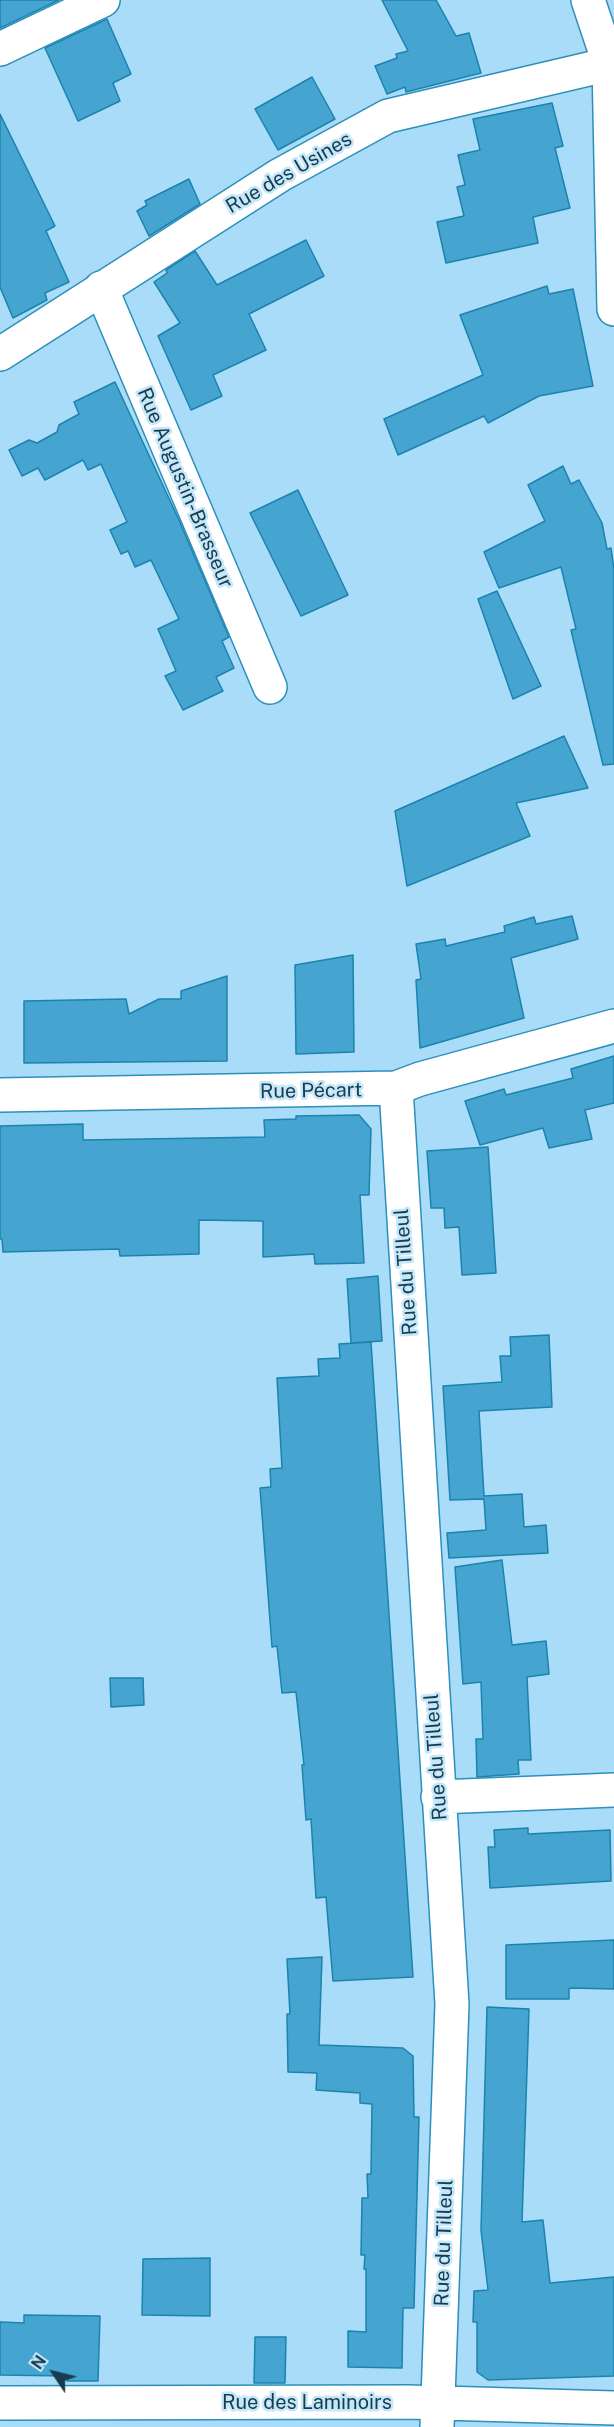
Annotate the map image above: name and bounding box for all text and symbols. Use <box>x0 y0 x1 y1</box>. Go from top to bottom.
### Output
street label: Rue des Usines <box>222 127 356 219</box>
street label: Rue Augustin-Brasseur <box>132 384 238 592</box>
street label: Rue Pécart <box>260 1078 362 1104</box>
street label: Rue du Tilleul <box>390 1208 422 1336</box>
street label: Rue du Tilleul <box>420 1693 452 1821</box>
street label: Rue du Tilleul <box>430 2179 458 2307</box>
north arrow <box>24 2343 84 2403</box>
text: N <box>27 2352 50 2373</box>
street label: Rue des Laminoirs <box>222 2391 392 2415</box>

